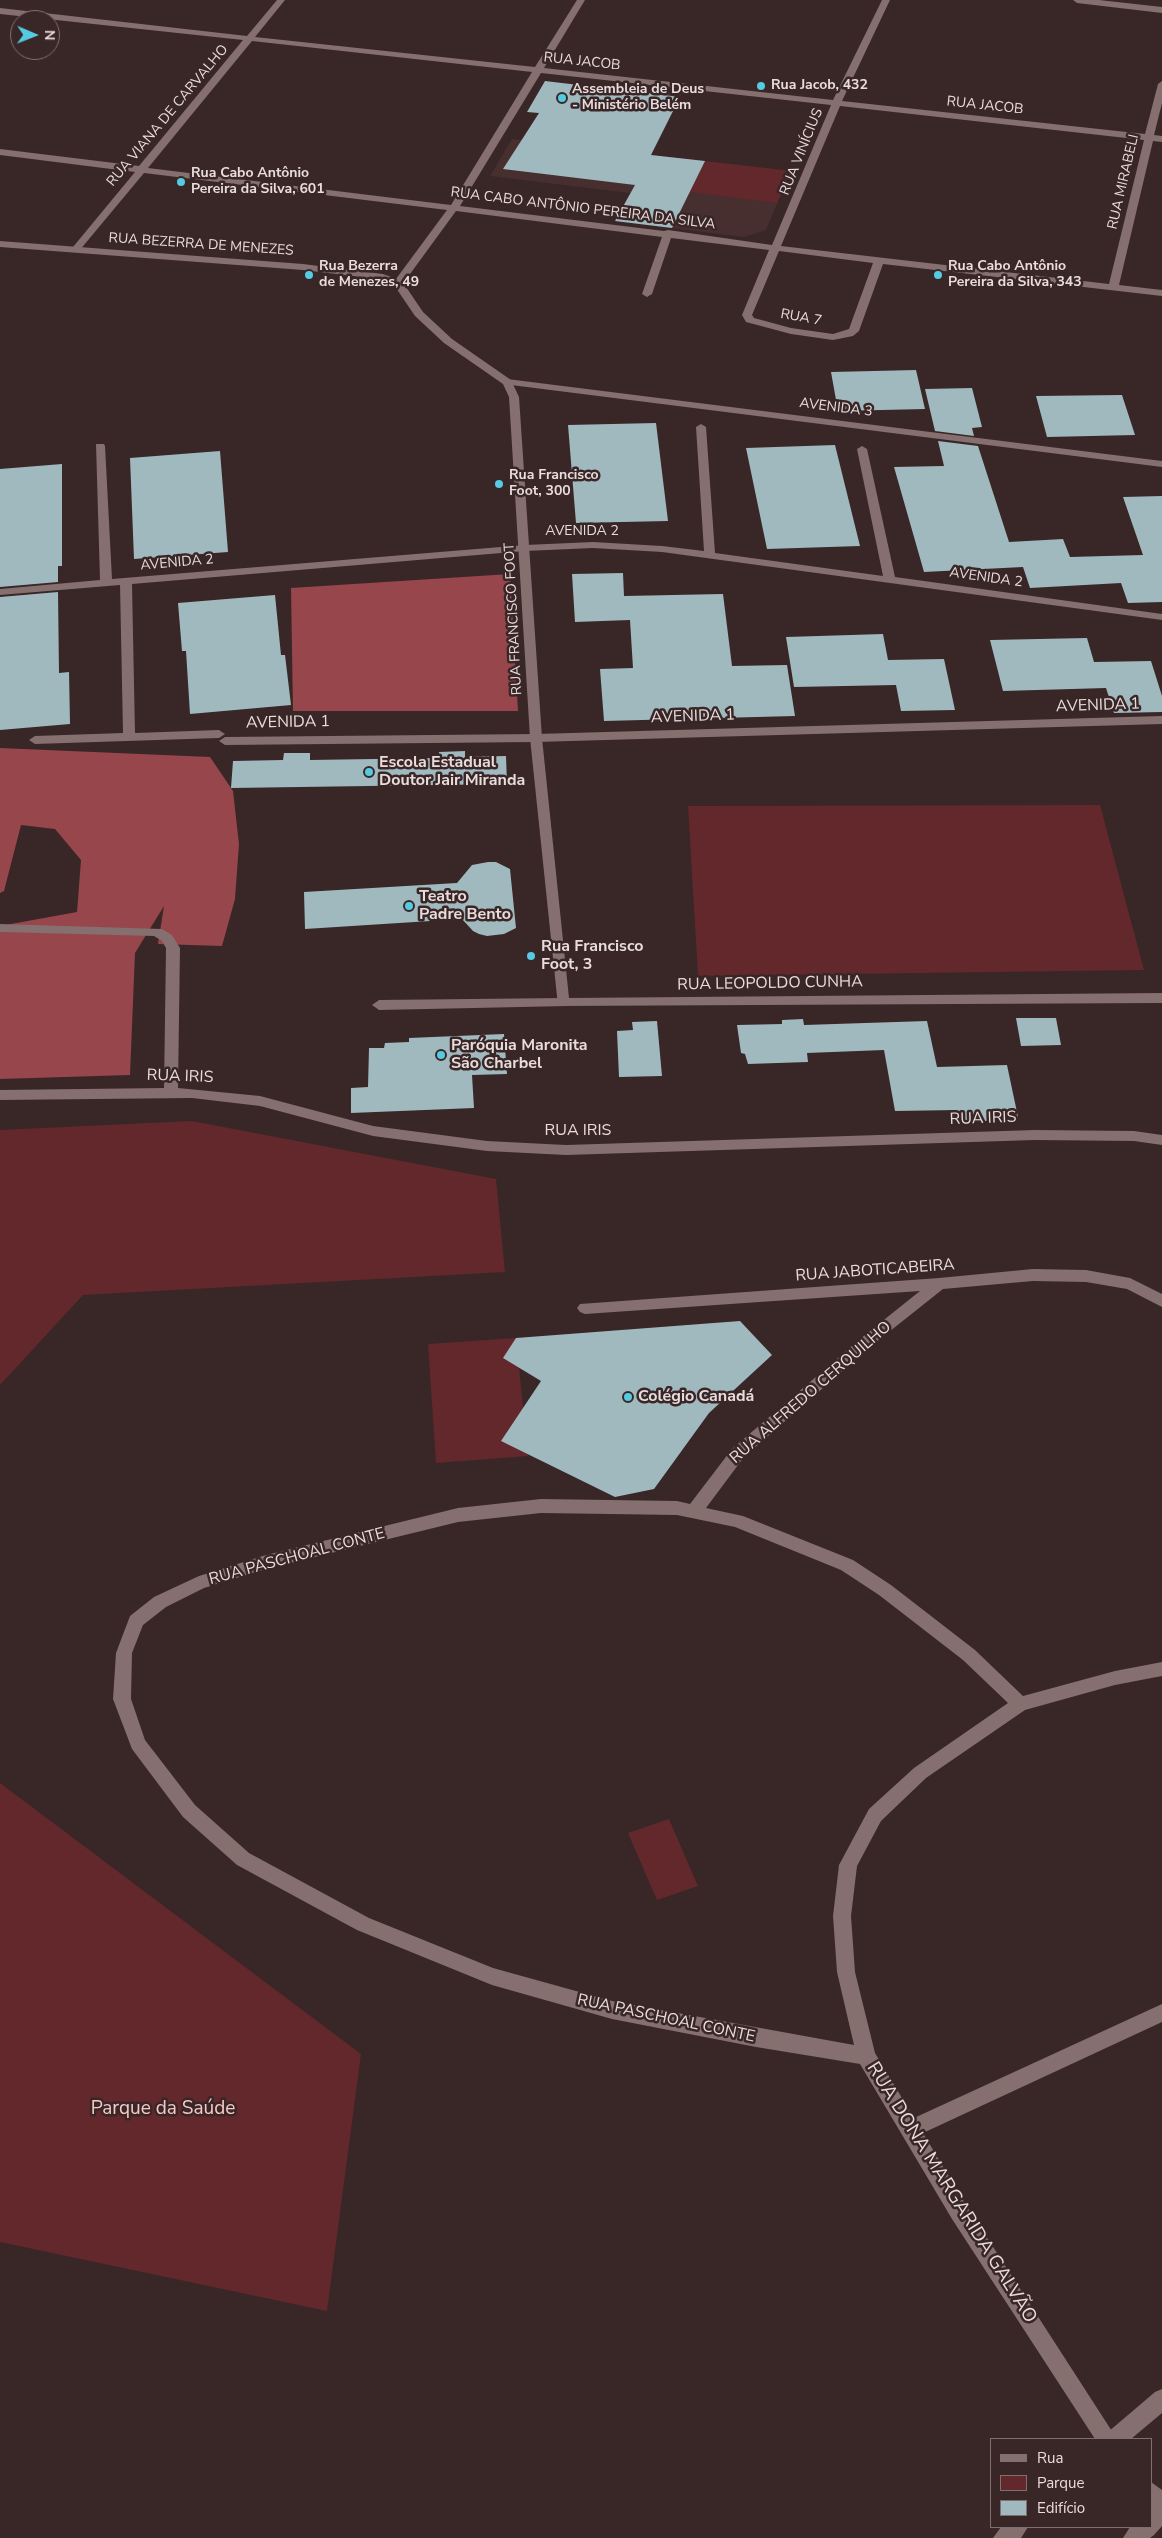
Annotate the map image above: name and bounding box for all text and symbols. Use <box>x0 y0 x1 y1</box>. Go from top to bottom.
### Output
north arrow <box>10 10 60 60</box>
text: N <box>40 30 59 41</box>
street label: RUA VIANA DE CARVALHO <box>104 42 232 190</box>
street label: RUA JACOB <box>543 50 621 74</box>
place label: Rua Jacob, 432 <box>771 78 868 94</box>
marker: Rua Jacob, 432 <box>755 80 767 92</box>
place label: Assembleia de Deus - Ministério Belém <box>572 82 704 114</box>
marker: Assembleia de Deus - Ministério Belém <box>556 92 568 104</box>
street label: RUA JACOB <box>946 94 1024 118</box>
street label: RUA VINÍCIUS <box>777 106 827 198</box>
street label: RUA MIRABELI <box>1105 133 1143 231</box>
place label: Rua Cabo Antônio Pereira da Silva, 601 <box>191 166 325 198</box>
marker: Rua Cabo Antônio Pereira da Silva, 601 <box>175 176 187 188</box>
street label: RUA CABO ANTÔNIO PEREIRA DA SILVA <box>450 184 716 234</box>
street label: RUA BEZERRA DE MENEZES <box>108 230 294 260</box>
place label: Rua Bezerra de Menezes, 49 <box>319 259 419 292</box>
place label: Rua Cabo Antônio Pereira da Silva, 343 <box>948 259 1082 292</box>
marker: Rua Bezerra de Menezes, 49 <box>303 269 315 281</box>
marker: Rua Cabo Antônio Pereira da Silva, 343 <box>932 269 944 281</box>
street label: RUA 7 <box>779 306 823 330</box>
street label: AVENIDA 3 <box>798 395 874 421</box>
place label: Rua Francisco Foot, 300 <box>509 468 599 501</box>
marker: Rua Francisco Foot, 300 <box>493 478 505 490</box>
street label: AVENIDA 2 <box>545 524 619 540</box>
street label: RUA FRANCISCO FOOT <box>502 542 526 696</box>
street label: AVENIDA 2 <box>140 551 214 575</box>
street label: AVENIDA 2 <box>948 565 1024 591</box>
street label: AVENIDA 1 <box>1056 695 1140 717</box>
street label: AVENIDA 1 <box>651 706 735 728</box>
street label: AVENIDA 1 <box>246 713 330 733</box>
place label: Escola Estadual Doutor Jair Miranda <box>379 753 525 791</box>
marker: Escola Estadual Doutor Jair Miranda <box>363 766 375 778</box>
place label: Teatro Padre Bento <box>419 887 511 925</box>
marker: Teatro Padre Bento <box>403 900 415 912</box>
place label: Rua Francisco Foot, 3 <box>541 937 643 975</box>
marker: Rua Francisco Foot, 3 <box>525 950 537 962</box>
street label: RUA LEOPOLDO CUNHA <box>677 973 863 995</box>
place label: Paróquia Maronita São Charbel <box>451 1036 588 1074</box>
marker: Paróquia Maronita São Charbel <box>435 1049 447 1061</box>
street label: RUA IRIS <box>146 1066 214 1088</box>
street label: RUA IRIS <box>949 1108 1017 1130</box>
street label: RUA IRIS <box>545 1121 611 1141</box>
street label: RUA JABOTICABEIRA <box>795 1256 955 1286</box>
street label: RUA ALFREDO CERQUILHO <box>726 1318 896 1468</box>
place label: Colégio Canadá <box>638 1387 754 1407</box>
marker: Colégio Canadá <box>622 1391 634 1403</box>
street label: RUA PASCHOAL CONTE <box>207 1524 387 1590</box>
street label: RUA PASCHOAL CONTE <box>575 1991 757 2047</box>
street label: RUA DONA MARGARIDA GALVÃO <box>861 2058 1041 2328</box>
park label: Parque da Saúde <box>91 2098 235 2120</box>
legend <box>990 2438 1152 2528</box>
text: Rua <box>1037 2448 1063 2468</box>
text: Parque <box>1037 2473 1085 2493</box>
text: Edifício <box>1037 2498 1085 2518</box>

